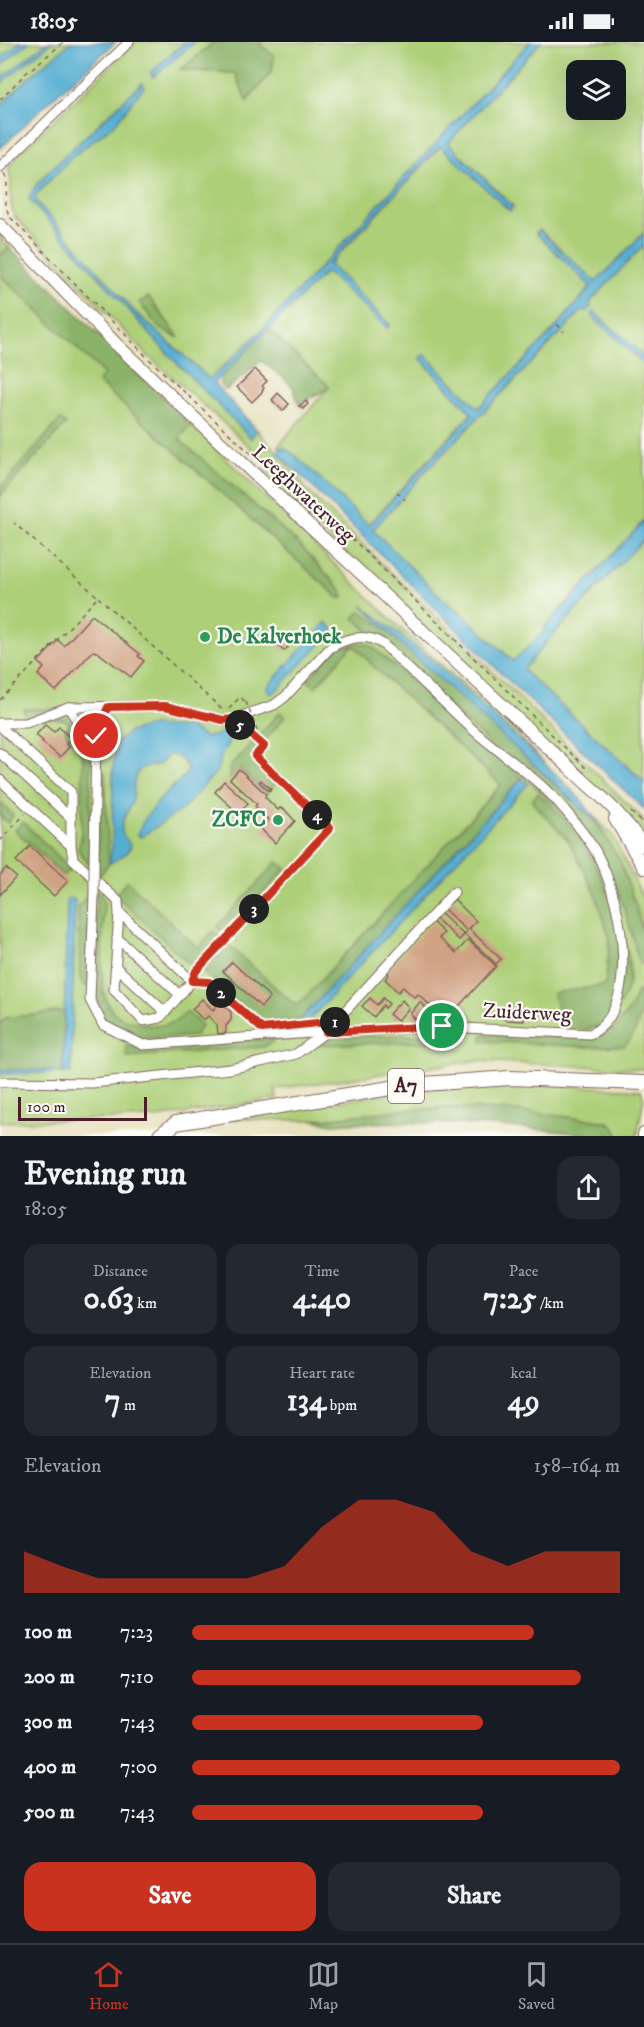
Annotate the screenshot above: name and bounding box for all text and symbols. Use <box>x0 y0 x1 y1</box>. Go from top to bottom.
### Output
text: 18:05 <box>30 8 78 35</box>
map controls <box>566 60 626 120</box>
button: layers <box>566 60 626 120</box>
street label: Leeghwaterweg <box>246 440 361 549</box>
place label: De Kalverhoek <box>217 624 342 650</box>
marker: De Kalverhoek <box>198 630 212 644</box>
pin <box>70 710 121 761</box>
pin: 5 <box>225 710 255 740</box>
text: 5 <box>236 715 244 735</box>
icon: check <box>79 719 112 752</box>
pin: 4 <box>302 800 332 830</box>
text: 4 <box>312 805 322 825</box>
place label: ZCFC <box>212 807 266 833</box>
marker: ZCFC <box>271 813 285 827</box>
pin: 3 <box>239 894 269 924</box>
text: 3 <box>251 899 257 919</box>
pin: 2 <box>206 978 236 1008</box>
text: 2 <box>217 983 225 1003</box>
street label: Zuiderweg <box>482 998 573 1028</box>
pin <box>416 1000 467 1051</box>
pin: 1 <box>320 1007 350 1037</box>
icon: arrive <box>425 1009 458 1042</box>
text: 1 <box>332 1012 338 1032</box>
road number: A7 <box>388 1069 424 1103</box>
scale bar <box>18 1094 147 1122</box>
text: 100 m <box>27 1097 66 1117</box>
text: Evening run <box>24 1154 186 1195</box>
button: share <box>557 1156 620 1219</box>
text: 18:05 <box>24 1197 67 1222</box>
text: Distance <box>93 1261 148 1281</box>
text: Time <box>305 1261 339 1281</box>
text: Pace <box>509 1261 538 1281</box>
text: 0.63 <box>84 1281 134 1318</box>
text: 4:40 <box>293 1281 351 1318</box>
text: 7:25 <box>483 1281 536 1318</box>
text: km <box>134 1293 157 1313</box>
text: /km <box>536 1293 564 1313</box>
text: Elevation <box>89 1363 151 1383</box>
text: Heart rate <box>289 1363 355 1383</box>
text: kcal <box>511 1363 537 1383</box>
text: 7 <box>105 1383 121 1420</box>
text: 134 <box>287 1383 326 1420</box>
text: 49 <box>508 1383 540 1420</box>
text: m <box>121 1395 136 1415</box>
text: bpm <box>326 1395 357 1415</box>
text: Elevation <box>24 1454 101 1479</box>
text: 158–164 m <box>534 1454 620 1479</box>
text: 100 m <box>24 1620 72 1645</box>
text: 7:23 <box>120 1620 153 1645</box>
text: 200 m <box>24 1665 75 1690</box>
text: 7:10 <box>120 1665 154 1690</box>
text: 300 m <box>24 1710 72 1735</box>
text: 7:43 <box>120 1710 155 1735</box>
text: 400 m <box>24 1755 76 1780</box>
text: 7:00 <box>120 1755 157 1780</box>
text: 500 m <box>24 1800 75 1825</box>
text: 7:43 <box>120 1800 155 1825</box>
button: Save <box>24 1862 316 1931</box>
button: Share <box>328 1862 620 1931</box>
tab: Home <box>89 1958 129 2014</box>
tab: Map <box>307 1958 340 2014</box>
tab: Saved <box>518 1958 555 2014</box>

